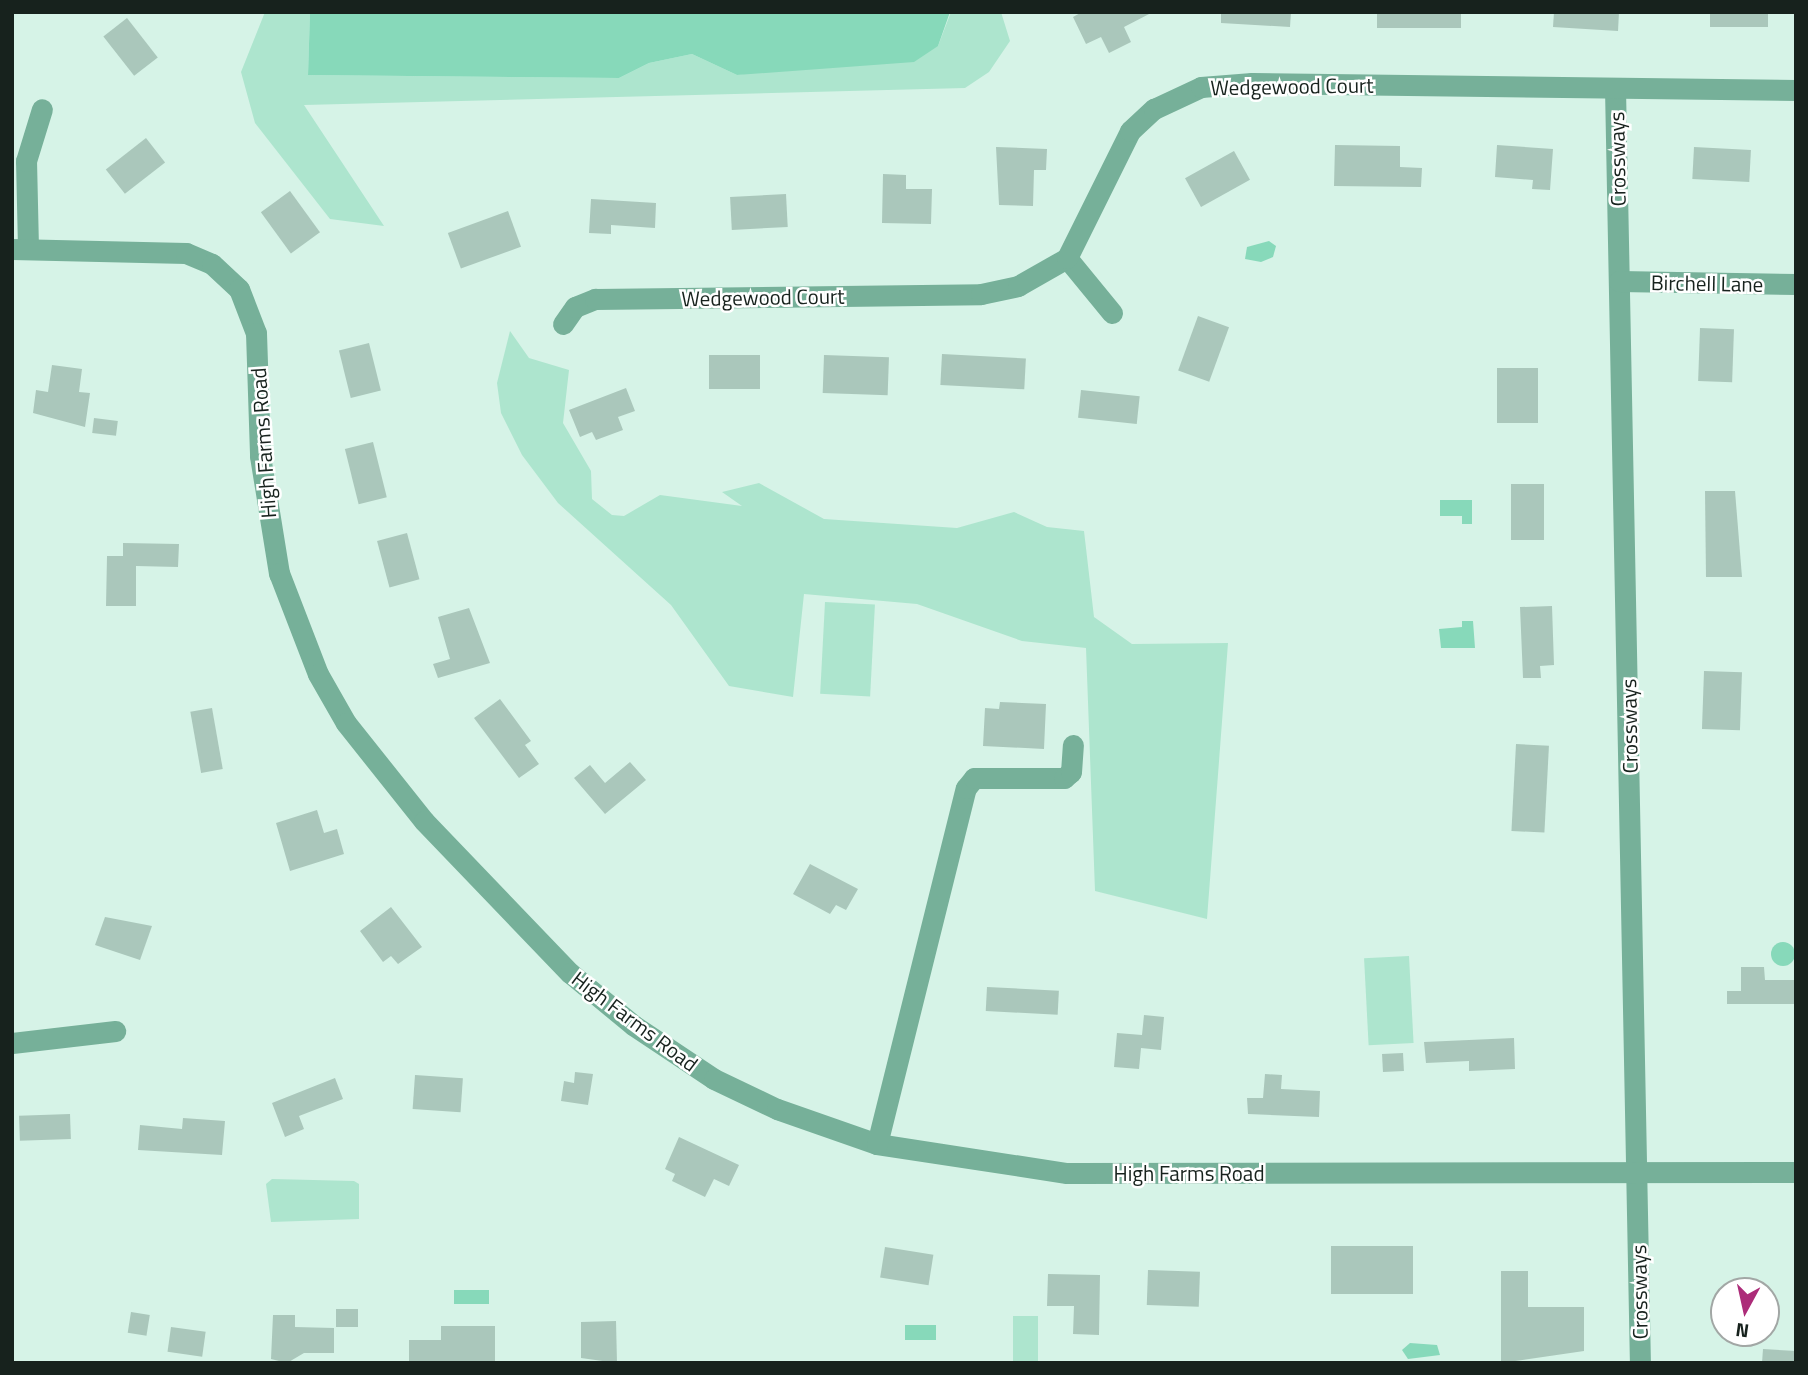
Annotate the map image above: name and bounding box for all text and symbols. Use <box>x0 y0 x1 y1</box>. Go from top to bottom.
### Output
street label: Wedgewood Court <box>1210 72 1374 100</box>
street label: Crossways <box>1604 111 1630 207</box>
street label: Birchell Lane <box>1651 269 1763 297</box>
street label: Wedgewood Court <box>681 283 845 311</box>
street label: High Farms Road <box>245 367 281 519</box>
street label: Crossways <box>1616 678 1642 774</box>
street label: High Farms Road <box>567 965 703 1077</box>
street label: High Farms Road <box>1113 1160 1265 1186</box>
street label: Crossways <box>1626 1244 1652 1340</box>
north arrow <box>1710 1277 1780 1347</box>
text: N <box>1734 1316 1751 1347</box>

